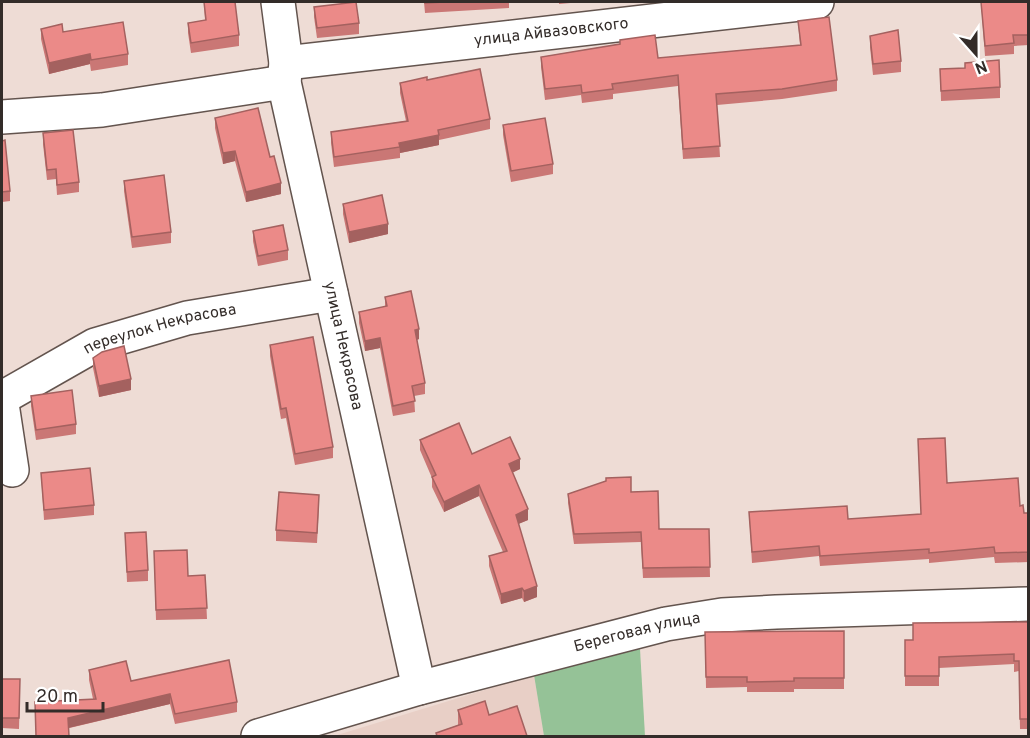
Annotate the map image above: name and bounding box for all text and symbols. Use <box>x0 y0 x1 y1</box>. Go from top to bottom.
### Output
street label: улица Айвазовского <box>473 14 630 51</box>
north arrow <box>946 24 1006 84</box>
text: N <box>972 55 990 78</box>
street label: улица Некрасова <box>319 280 367 412</box>
street label: переулок Некрасова <box>80 300 238 359</box>
street label: Береговая улица <box>572 609 702 657</box>
scale bar <box>27 675 104 713</box>
text: 20 m <box>36 686 78 709</box>

